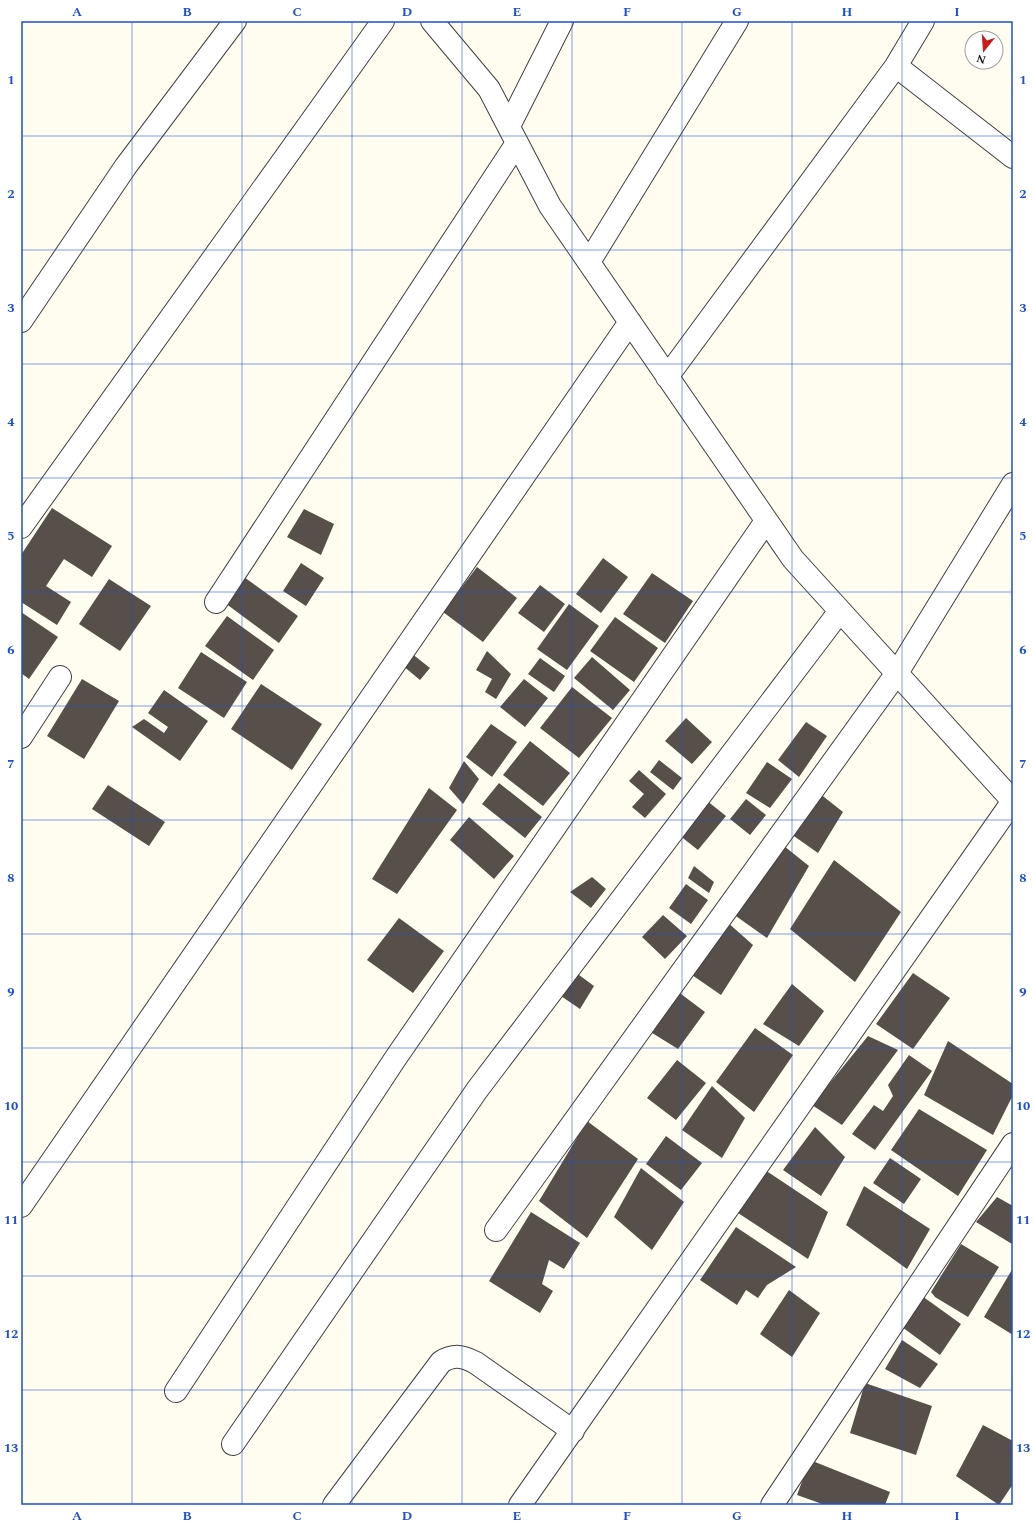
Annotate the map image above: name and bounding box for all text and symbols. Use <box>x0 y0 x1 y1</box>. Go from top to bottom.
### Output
text: A <box>72 2 82 22</box>
text: B <box>182 2 192 22</box>
text: C <box>292 2 302 22</box>
text: D <box>402 2 412 22</box>
text: E <box>513 2 522 22</box>
text: F <box>623 2 631 22</box>
text: G <box>732 2 742 22</box>
text: H <box>842 2 853 22</box>
text: I <box>954 2 960 22</box>
north arrow <box>964 30 1004 70</box>
text: N <box>974 50 988 69</box>
text: 1 <box>7 70 15 90</box>
text: 1 <box>1019 70 1027 90</box>
text: 2 <box>7 184 15 204</box>
text: 2 <box>1019 184 1027 204</box>
text: 3 <box>7 298 15 318</box>
text: 3 <box>1019 298 1027 318</box>
text: 4 <box>7 412 15 432</box>
text: 4 <box>1019 412 1027 432</box>
text: 5 <box>7 526 15 546</box>
text: 5 <box>1019 526 1027 546</box>
text: 6 <box>7 640 15 660</box>
text: 6 <box>1019 640 1027 660</box>
text: 7 <box>7 754 15 774</box>
text: 7 <box>1019 754 1027 774</box>
text: 8 <box>7 868 15 888</box>
text: 8 <box>1019 868 1027 888</box>
text: 9 <box>7 982 15 1002</box>
text: 9 <box>1019 982 1027 1002</box>
text: 10 <box>4 1096 18 1116</box>
text: 10 <box>1016 1096 1030 1116</box>
text: 11 <box>4 1210 18 1230</box>
text: 11 <box>1016 1210 1030 1230</box>
text: 12 <box>4 1324 18 1344</box>
text: 12 <box>1016 1324 1030 1344</box>
text: 13 <box>4 1438 18 1458</box>
text: 13 <box>1016 1438 1030 1458</box>
text: A <box>72 1506 82 1526</box>
text: B <box>182 1506 192 1526</box>
text: C <box>292 1506 302 1526</box>
text: D <box>402 1506 412 1526</box>
text: E <box>513 1506 522 1526</box>
text: F <box>623 1506 631 1526</box>
text: G <box>732 1506 742 1526</box>
text: H <box>842 1506 853 1526</box>
text: I <box>954 1506 960 1526</box>

